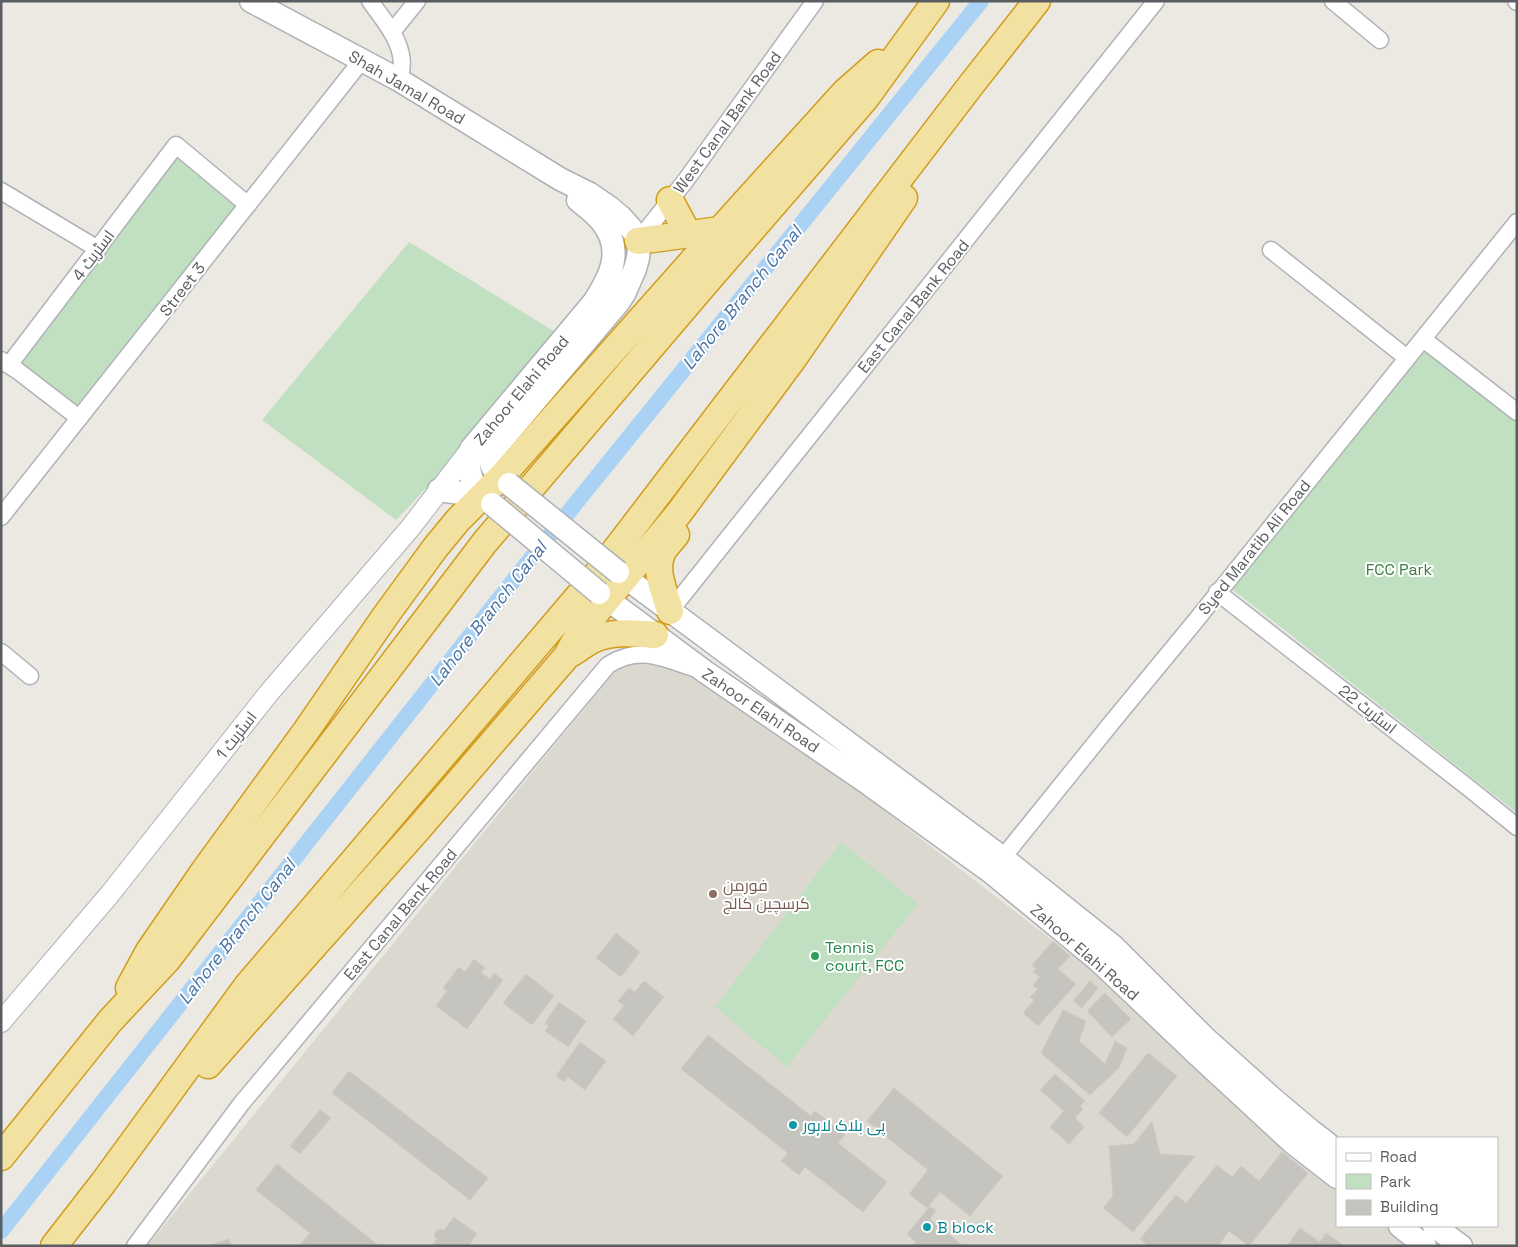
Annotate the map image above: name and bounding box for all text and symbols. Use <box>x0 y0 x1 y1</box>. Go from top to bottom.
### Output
street label: Shah Jamal Road <box>345 46 469 129</box>
street label: West Canal Bank Road <box>669 47 786 198</box>
water label: Lahore Branch Canal <box>677 219 808 374</box>
street label: اسٹریٹ 4 <box>67 226 119 285</box>
street label: East Canal Bank Road <box>853 235 974 377</box>
street label: Street 3 <box>155 258 210 320</box>
street label: Zahoor Elahi Road <box>469 331 574 450</box>
street label: Syed Maratib Ali Road <box>1193 476 1315 619</box>
water label: Lahore Branch Canal <box>424 534 553 691</box>
park label: FCC Park <box>1366 559 1433 580</box>
street label: Zahoor Elahi Road <box>698 663 824 758</box>
street label: اسٹریٹ 22 <box>1335 680 1401 739</box>
street label: اسٹریٹ 1 <box>211 707 262 764</box>
street label: East Canal Bank Road <box>339 844 462 985</box>
water label: Lahore Branch Canal <box>173 852 302 1009</box>
place label: فورمن کرسچین کالج <box>723 875 810 915</box>
marker: فورمن کرسچین کالج <box>707 888 719 900</box>
street label: Zahoor Elahi Road <box>1026 899 1143 1005</box>
place label: Tennis court, FCC <box>825 937 904 976</box>
marker: Tennis court, FCC <box>809 950 821 962</box>
place label: پی بلاک لاہور <box>802 1115 886 1137</box>
marker: پی بلاک لاہور <box>787 1119 799 1131</box>
legend <box>1336 1137 1498 1227</box>
text: Road <box>1380 1147 1417 1166</box>
text: Park <box>1380 1172 1411 1191</box>
text: Building <box>1380 1197 1439 1216</box>
place label: B block <box>937 1217 994 1238</box>
marker: B block <box>921 1221 933 1233</box>

